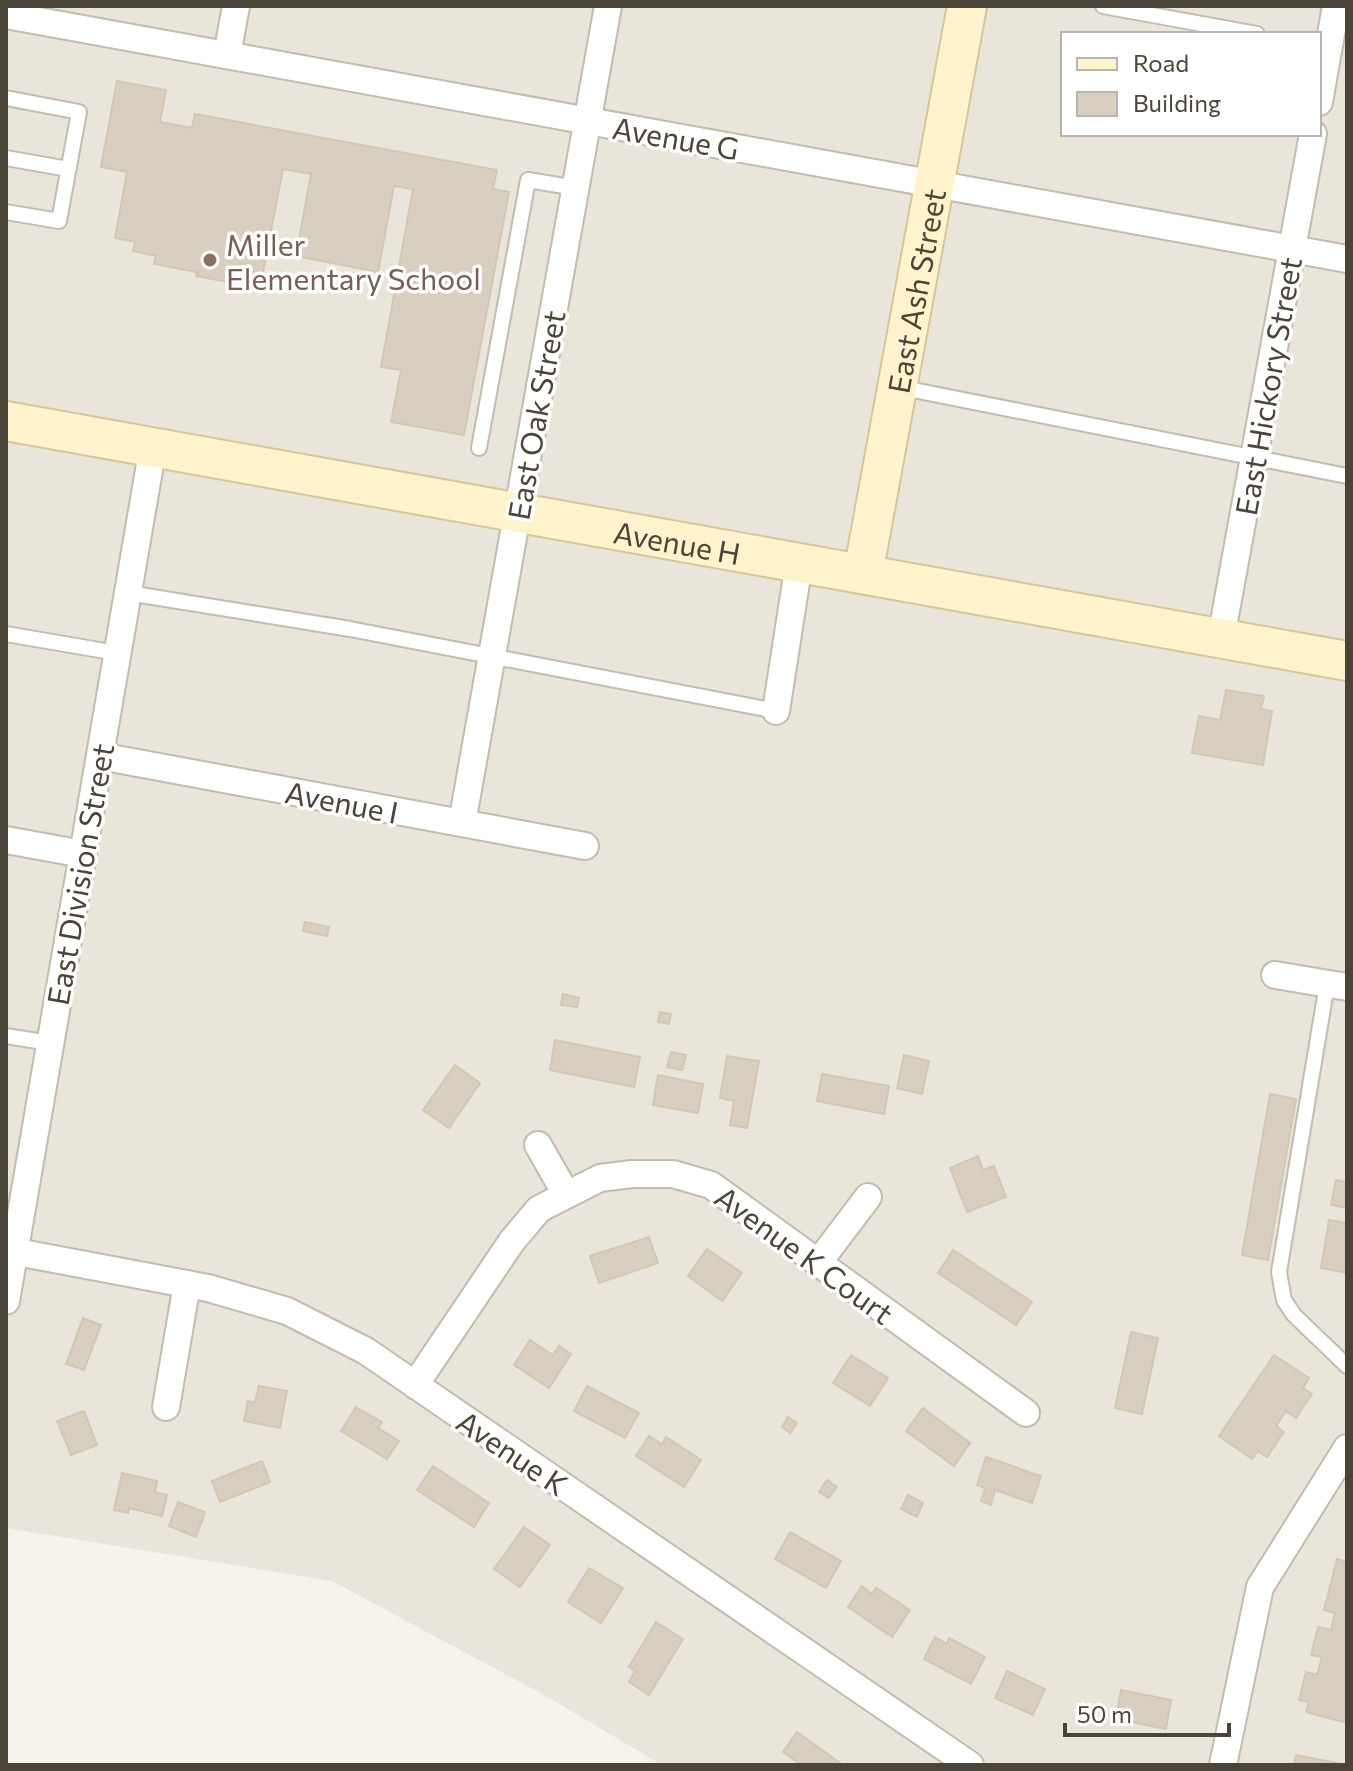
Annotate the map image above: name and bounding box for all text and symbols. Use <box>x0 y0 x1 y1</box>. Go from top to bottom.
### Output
legend <box>1061 32 1321 136</box>
text: Road <box>1133 48 1189 77</box>
text: Building <box>1133 88 1221 117</box>
street label: Avenue G <box>610 108 742 166</box>
street label: East Ash Street <box>878 185 952 396</box>
place label: Miller Elementary School <box>226 225 481 296</box>
marker: Miller Elementary School <box>201 251 219 269</box>
street label: East Hickory Street <box>1226 254 1308 518</box>
street label: East Oak Street <box>498 307 572 523</box>
street label: Avenue H <box>611 512 744 571</box>
street label: East Division Street <box>38 740 120 1008</box>
street label: Avenue I <box>282 772 402 830</box>
street label: Avenue K Court <box>709 1177 901 1331</box>
street label: Avenue K <box>450 1401 576 1503</box>
scale bar <box>1065 1687 1229 1737</box>
text: 50 m <box>1077 1699 1132 1728</box>

